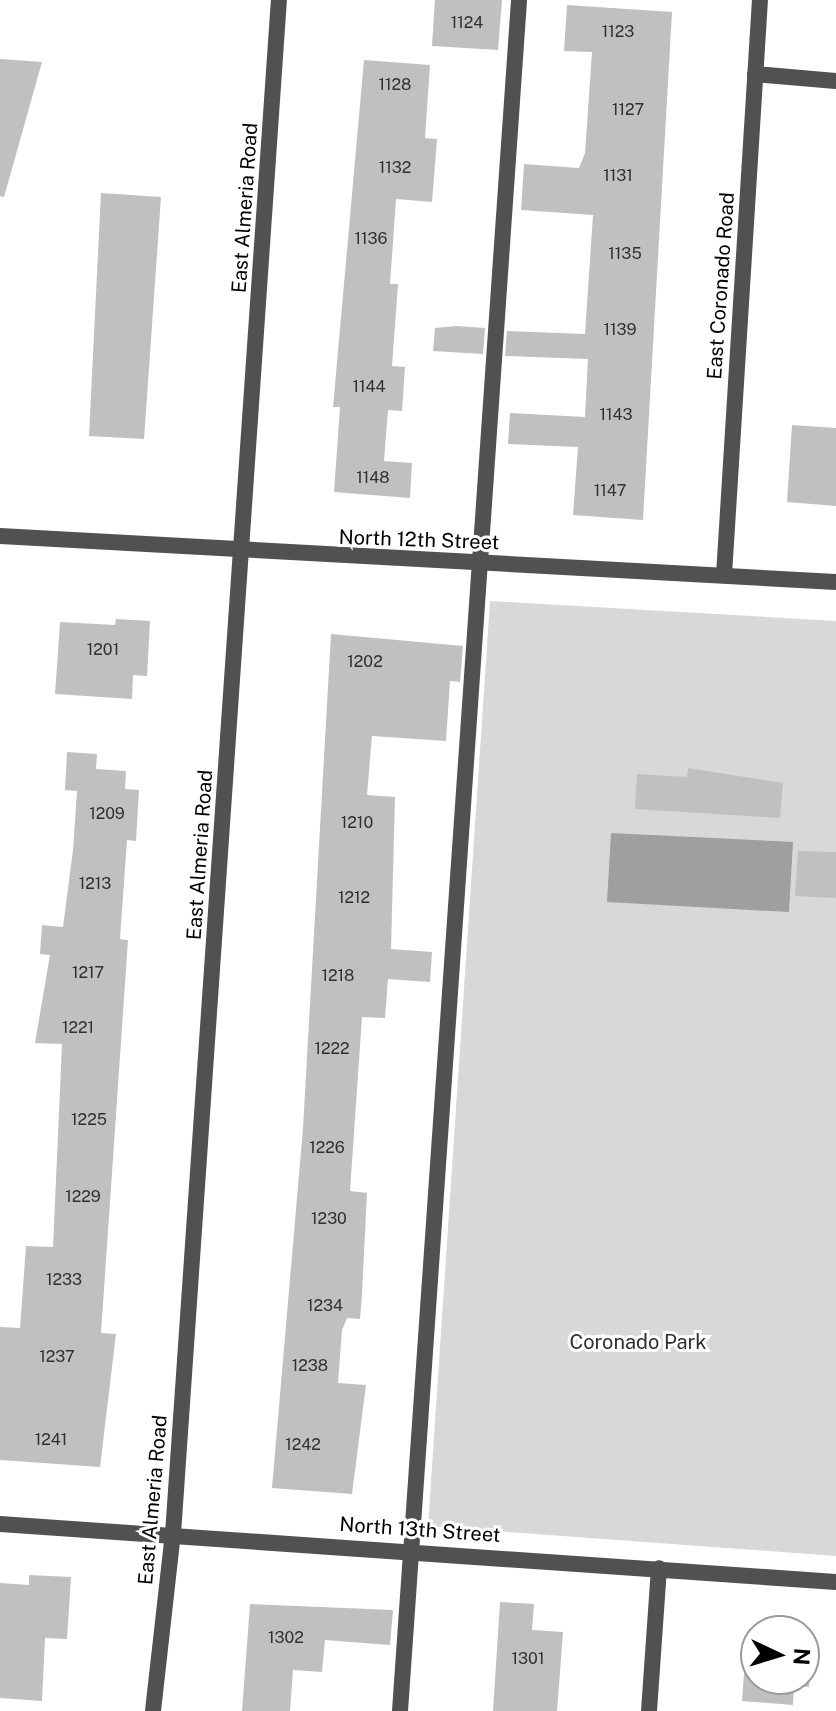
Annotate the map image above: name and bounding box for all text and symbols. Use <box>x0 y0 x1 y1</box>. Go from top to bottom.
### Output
house number: 1124 <box>451 13 483 33</box>
house number: 1123 <box>602 22 634 42</box>
house number: 1128 <box>379 75 411 95</box>
house number: 1127 <box>612 100 644 120</box>
street label: East Almeria Road <box>227 122 263 294</box>
house number: 1132 <box>379 158 411 178</box>
house number: 1131 <box>603 166 633 186</box>
street label: East Coronado Road <box>702 191 740 381</box>
house number: 1136 <box>355 229 387 249</box>
house number: 1135 <box>608 244 642 264</box>
house number: 1139 <box>604 320 636 340</box>
house number: 1144 <box>352 377 386 397</box>
house number: 1143 <box>599 405 633 425</box>
house number: 1148 <box>356 468 390 488</box>
house number: 1147 <box>594 481 626 501</box>
street label: North 12th Street <box>338 525 500 555</box>
house number: 1201 <box>87 640 119 660</box>
house number: 1202 <box>347 652 383 672</box>
street label: East Almeria Road <box>182 769 218 941</box>
house number: 1209 <box>89 804 125 824</box>
house number: 1210 <box>341 813 373 833</box>
house number: 1213 <box>79 874 111 894</box>
house number: 1212 <box>338 888 370 908</box>
house number: 1217 <box>72 963 104 983</box>
house number: 1218 <box>322 966 354 986</box>
house number: 1221 <box>62 1018 94 1038</box>
house number: 1222 <box>314 1039 350 1059</box>
house number: 1225 <box>71 1110 107 1130</box>
house number: 1226 <box>309 1138 345 1158</box>
house number: 1229 <box>65 1187 101 1207</box>
house number: 1230 <box>311 1209 347 1229</box>
house number: 1233 <box>46 1270 82 1290</box>
house number: 1234 <box>307 1296 343 1316</box>
park label: Coronado Park <box>569 1330 707 1354</box>
house number: 1237 <box>39 1347 75 1367</box>
house number: 1238 <box>292 1356 328 1376</box>
street label: East Almeria Road <box>134 1414 172 1586</box>
house number: 1241 <box>35 1430 67 1450</box>
house number: 1242 <box>285 1435 321 1455</box>
street label: North 13th Street <box>339 1512 501 1548</box>
north arrow <box>740 1615 820 1695</box>
house number: 1302 <box>268 1628 304 1648</box>
text: N <box>788 1647 816 1666</box>
house number: 1301 <box>512 1649 544 1669</box>

